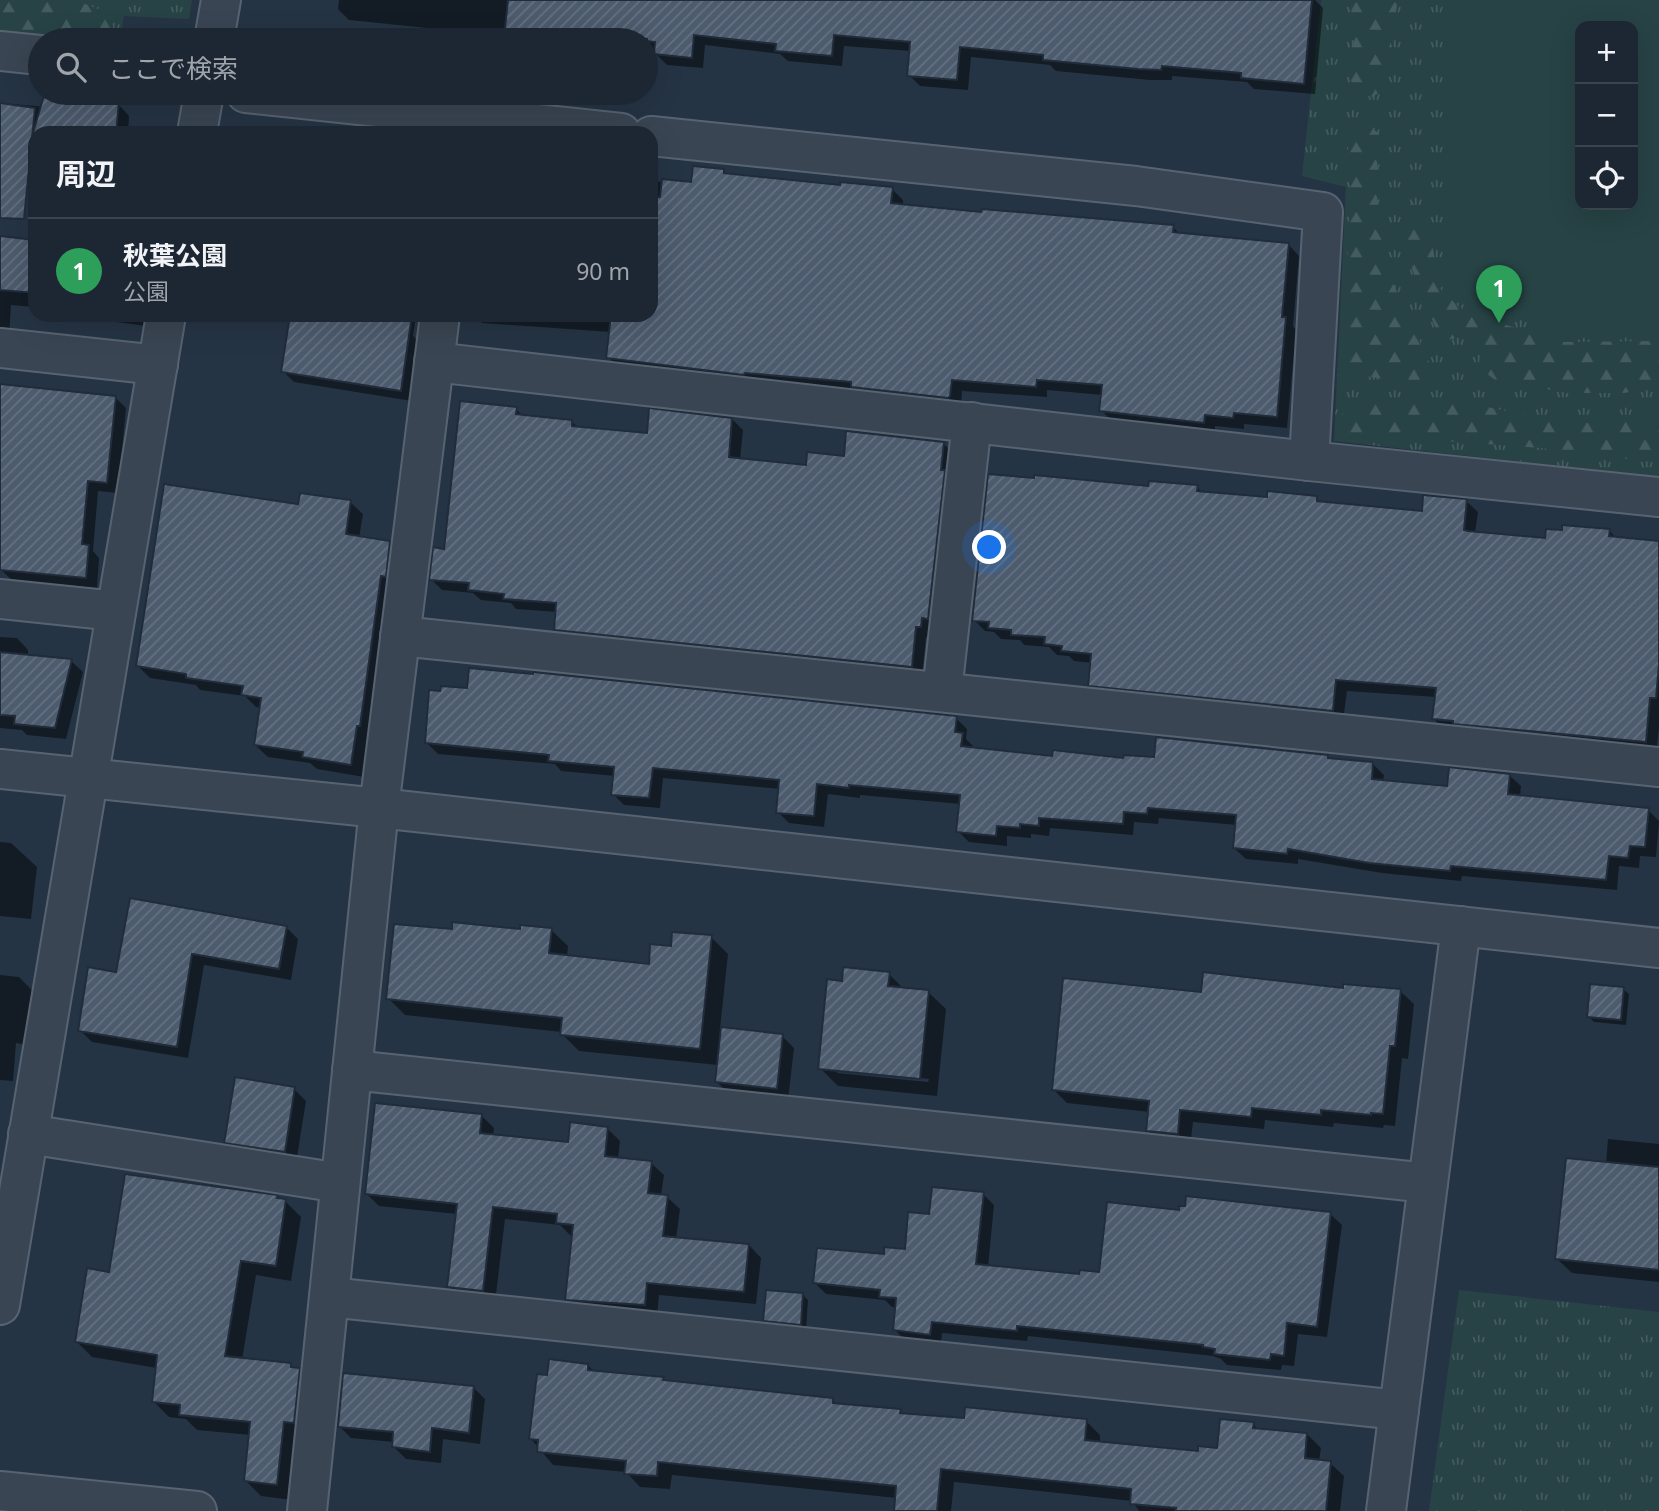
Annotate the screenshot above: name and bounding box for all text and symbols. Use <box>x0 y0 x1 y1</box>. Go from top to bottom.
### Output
map controls <box>1575 21 1638 210</box>
button: + <box>1575 21 1638 84</box>
search box <box>28 28 658 105</box>
icon: search <box>52 48 90 86</box>
text: ここで検索 <box>108 50 238 86</box>
button: − <box>1575 84 1638 147</box>
button: locate <box>1575 147 1638 210</box>
text: 周辺 <box>56 153 116 194</box>
text: 秋葉公園 <box>123 237 227 273</box>
text: 1 <box>72 255 86 287</box>
text: 90 m <box>576 255 630 287</box>
pin: 1 <box>1476 265 1522 323</box>
text: 公園 <box>123 275 169 307</box>
your location <box>972 530 1006 564</box>

